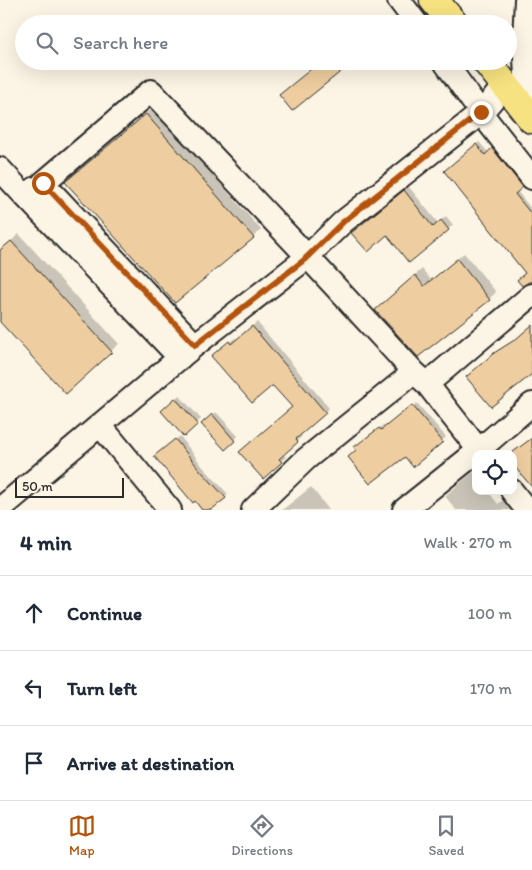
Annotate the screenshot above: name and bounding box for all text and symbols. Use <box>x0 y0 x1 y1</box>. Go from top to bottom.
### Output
search box <box>15 15 517 70</box>
icon: search <box>33 29 61 57</box>
text: Search here <box>73 31 168 54</box>
route end <box>470 101 493 124</box>
route start <box>32 172 55 195</box>
map controls <box>472 450 517 495</box>
button: locate <box>472 450 517 495</box>
scale bar <box>15 475 124 498</box>
text: 50 m <box>22 478 53 495</box>
text: 4 min <box>20 530 72 555</box>
text: Walk · 270 m <box>424 533 512 552</box>
icon: ahead <box>20 599 48 627</box>
text: Continue <box>67 602 142 625</box>
text: 100 m <box>468 604 512 623</box>
icon: left <box>20 674 48 702</box>
text: Turn left <box>67 677 137 700</box>
text: 170 m <box>470 679 512 698</box>
icon: arrive <box>20 749 48 777</box>
text: Arrive at destination <box>67 752 234 775</box>
tab: Map <box>68 812 96 859</box>
tab: Directions <box>231 812 293 859</box>
tab: Saved <box>428 812 464 859</box>

